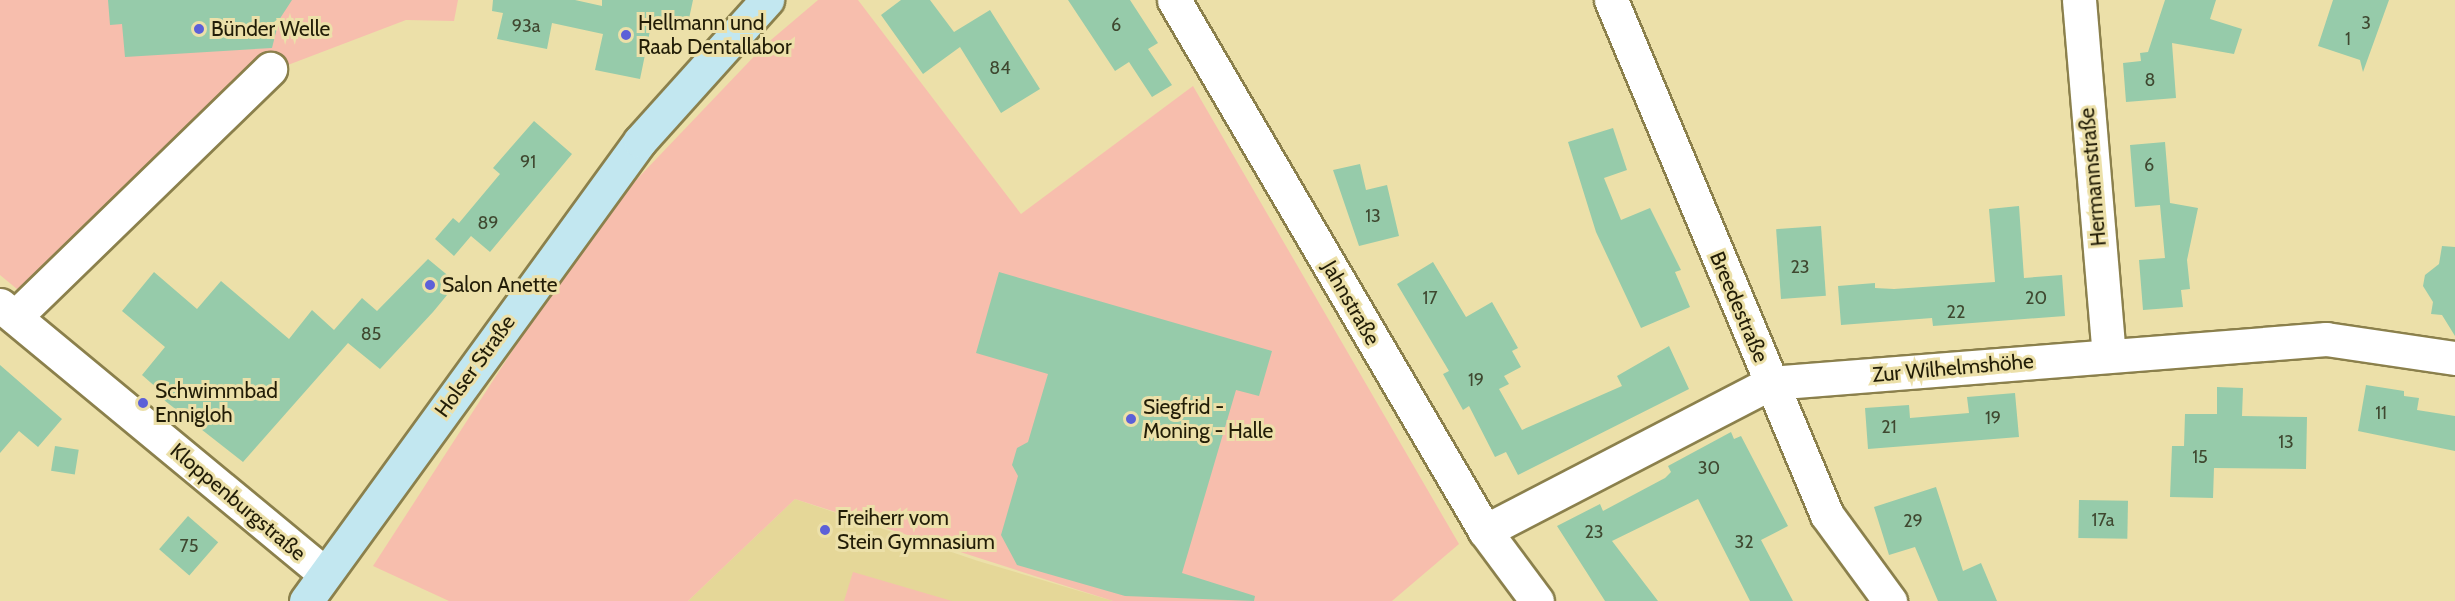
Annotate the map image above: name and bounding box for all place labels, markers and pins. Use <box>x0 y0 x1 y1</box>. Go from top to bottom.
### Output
place label: Hellmann und Raab Dentallabor <box>638 10 792 60</box>
place label: Bünder Welle <box>211 16 330 42</box>
marker: Bünder Welle <box>192 22 206 36</box>
marker: Hellmann und Raab Dentallabor <box>619 28 633 42</box>
place label: Salon Anette <box>442 272 557 298</box>
marker: Salon Anette <box>423 278 437 292</box>
place label: Schwimmbad Ennigloh <box>155 378 278 428</box>
place label: Siegfrid - Moning - Halle <box>1143 394 1273 444</box>
marker: Schwimmbad Ennigloh <box>136 396 150 410</box>
marker: Siegfrid - Moning - Halle <box>1124 412 1138 426</box>
place label: Freiherr vom Stein Gymnasium <box>837 505 995 555</box>
marker: Freiherr vom Stein Gymnasium <box>818 523 832 537</box>

